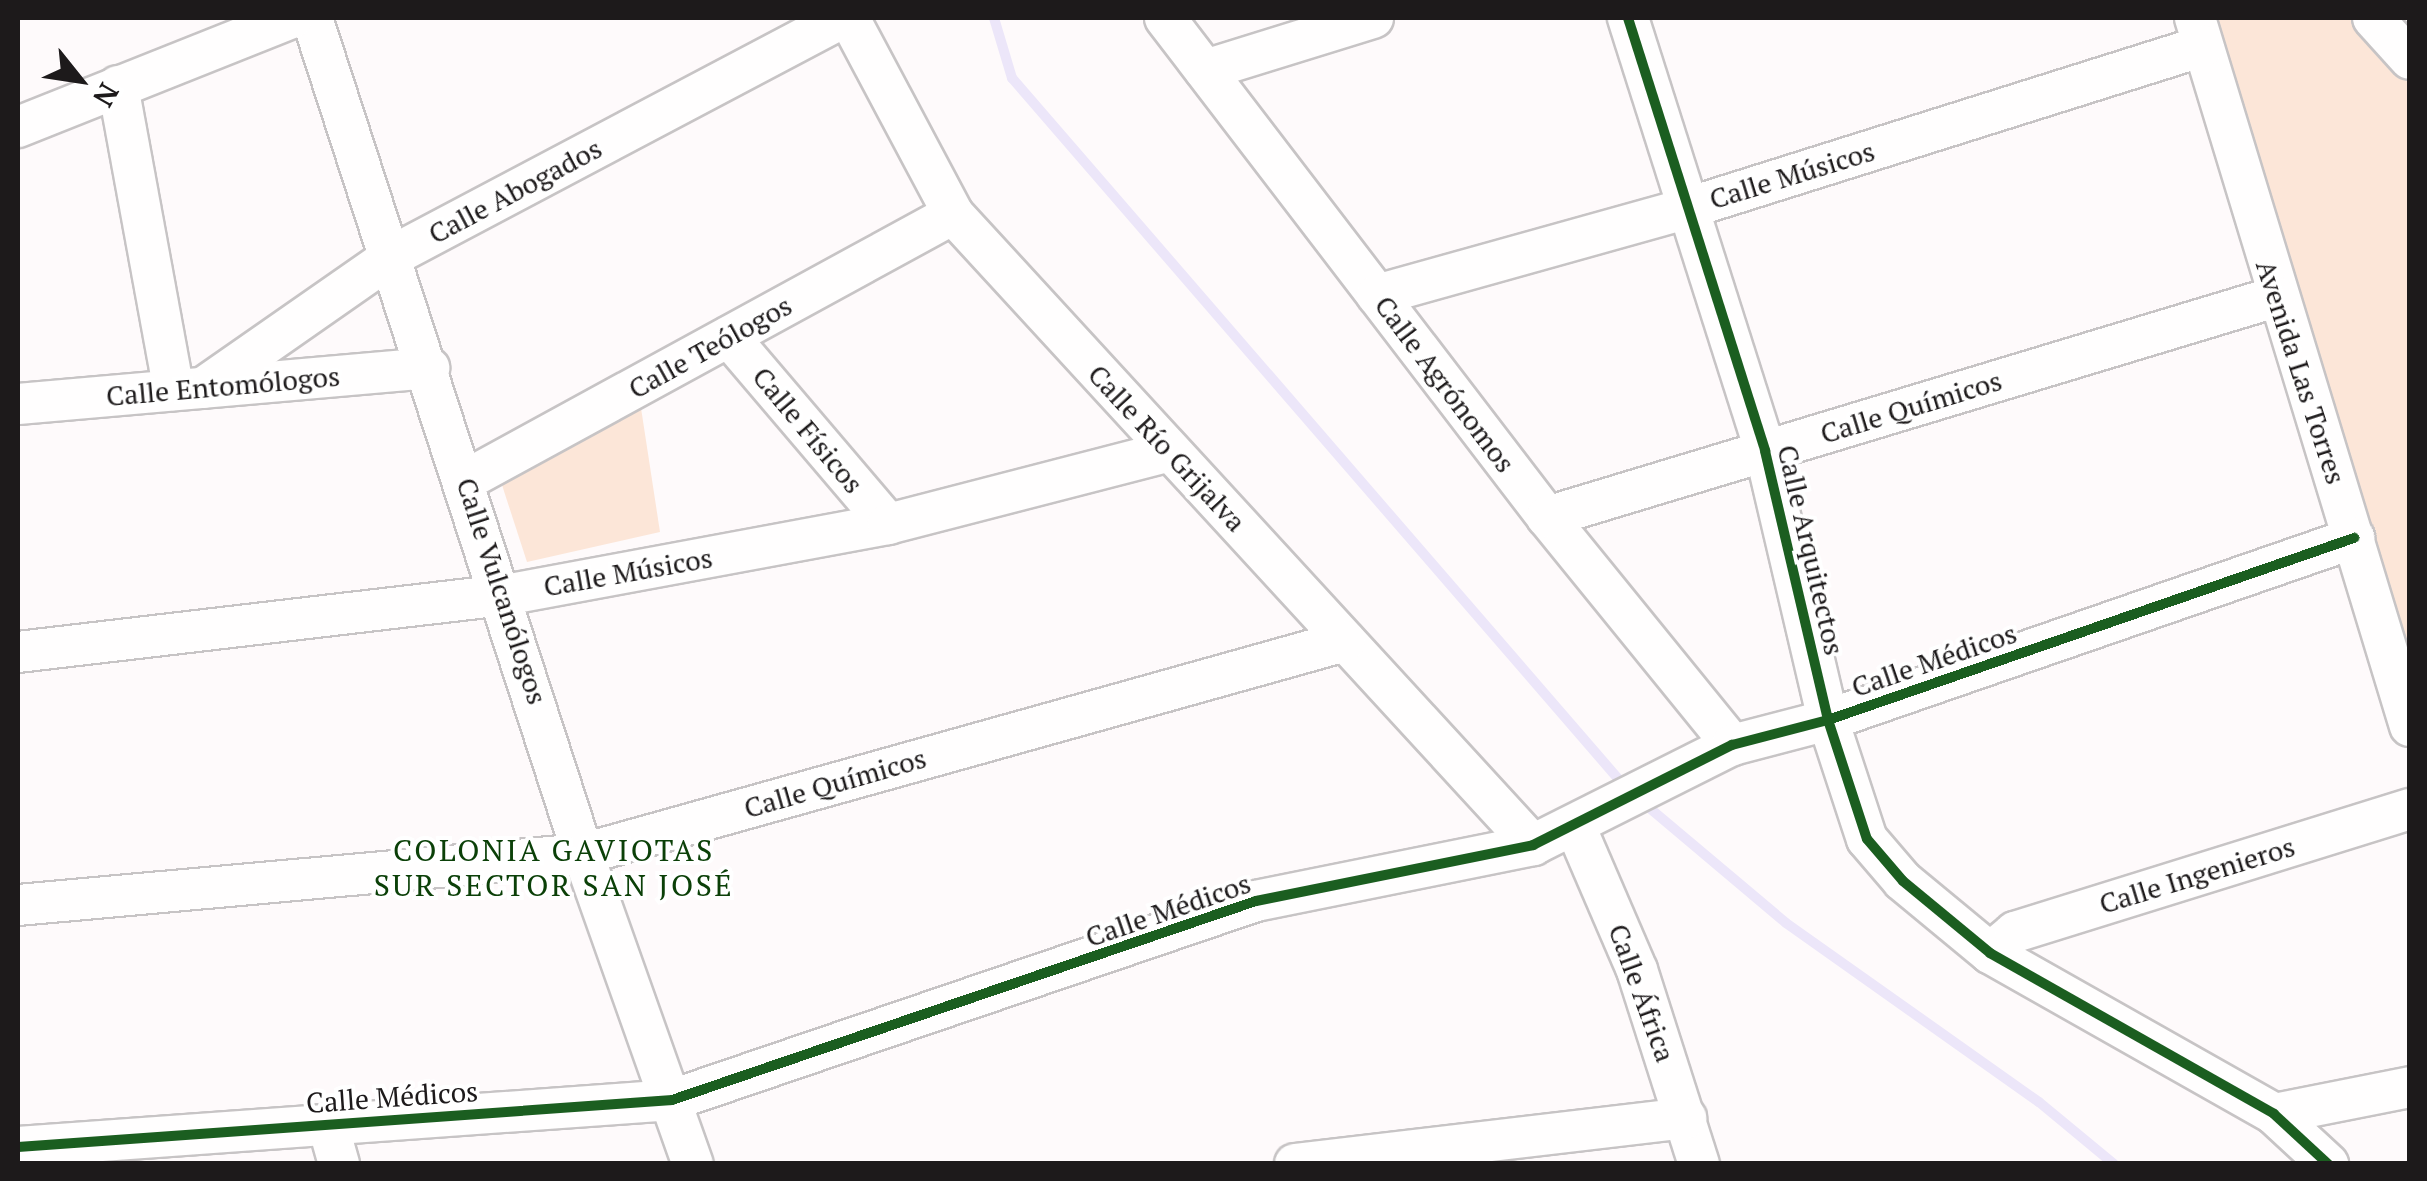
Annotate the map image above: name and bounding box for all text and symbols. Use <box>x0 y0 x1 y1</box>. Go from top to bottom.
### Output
north arrow <box>30 30 130 130</box>
text: N <box>85 77 128 114</box>
street label: Calle Abogados <box>422 131 608 251</box>
street label: Calle Músicos <box>1705 134 1879 216</box>
street label: Avenida Las Torres <box>2249 256 2353 488</box>
street label: Calle Teólogos <box>623 288 797 406</box>
street label: Calle Agrónomos <box>1368 289 1522 479</box>
street label: Calle Río Grijalva <box>1081 358 1253 538</box>
street label: Calle Entomólogos <box>105 359 341 413</box>
street label: Calle Físicos <box>746 360 870 500</box>
street label: Calle Químicos <box>1816 363 2006 451</box>
street label: Calle Arquitectos <box>1770 441 1852 659</box>
street label: Calle Vulcanólogos <box>449 473 555 709</box>
street label: Calle Músicos <box>541 541 715 603</box>
street label: Calle Médicos <box>1847 616 2021 704</box>
street label: Calle Químicos <box>740 741 930 825</box>
street label: Calle Ingenieros <box>2095 829 2299 921</box>
district label: COLONIA GAVIOTAS SUR SECTOR SAN JOSÉ <box>374 832 734 902</box>
street label: Calle Médicos <box>1081 866 1255 954</box>
street label: Calle África <box>1601 919 1683 1067</box>
street label: Calle Médicos <box>305 1074 479 1120</box>

